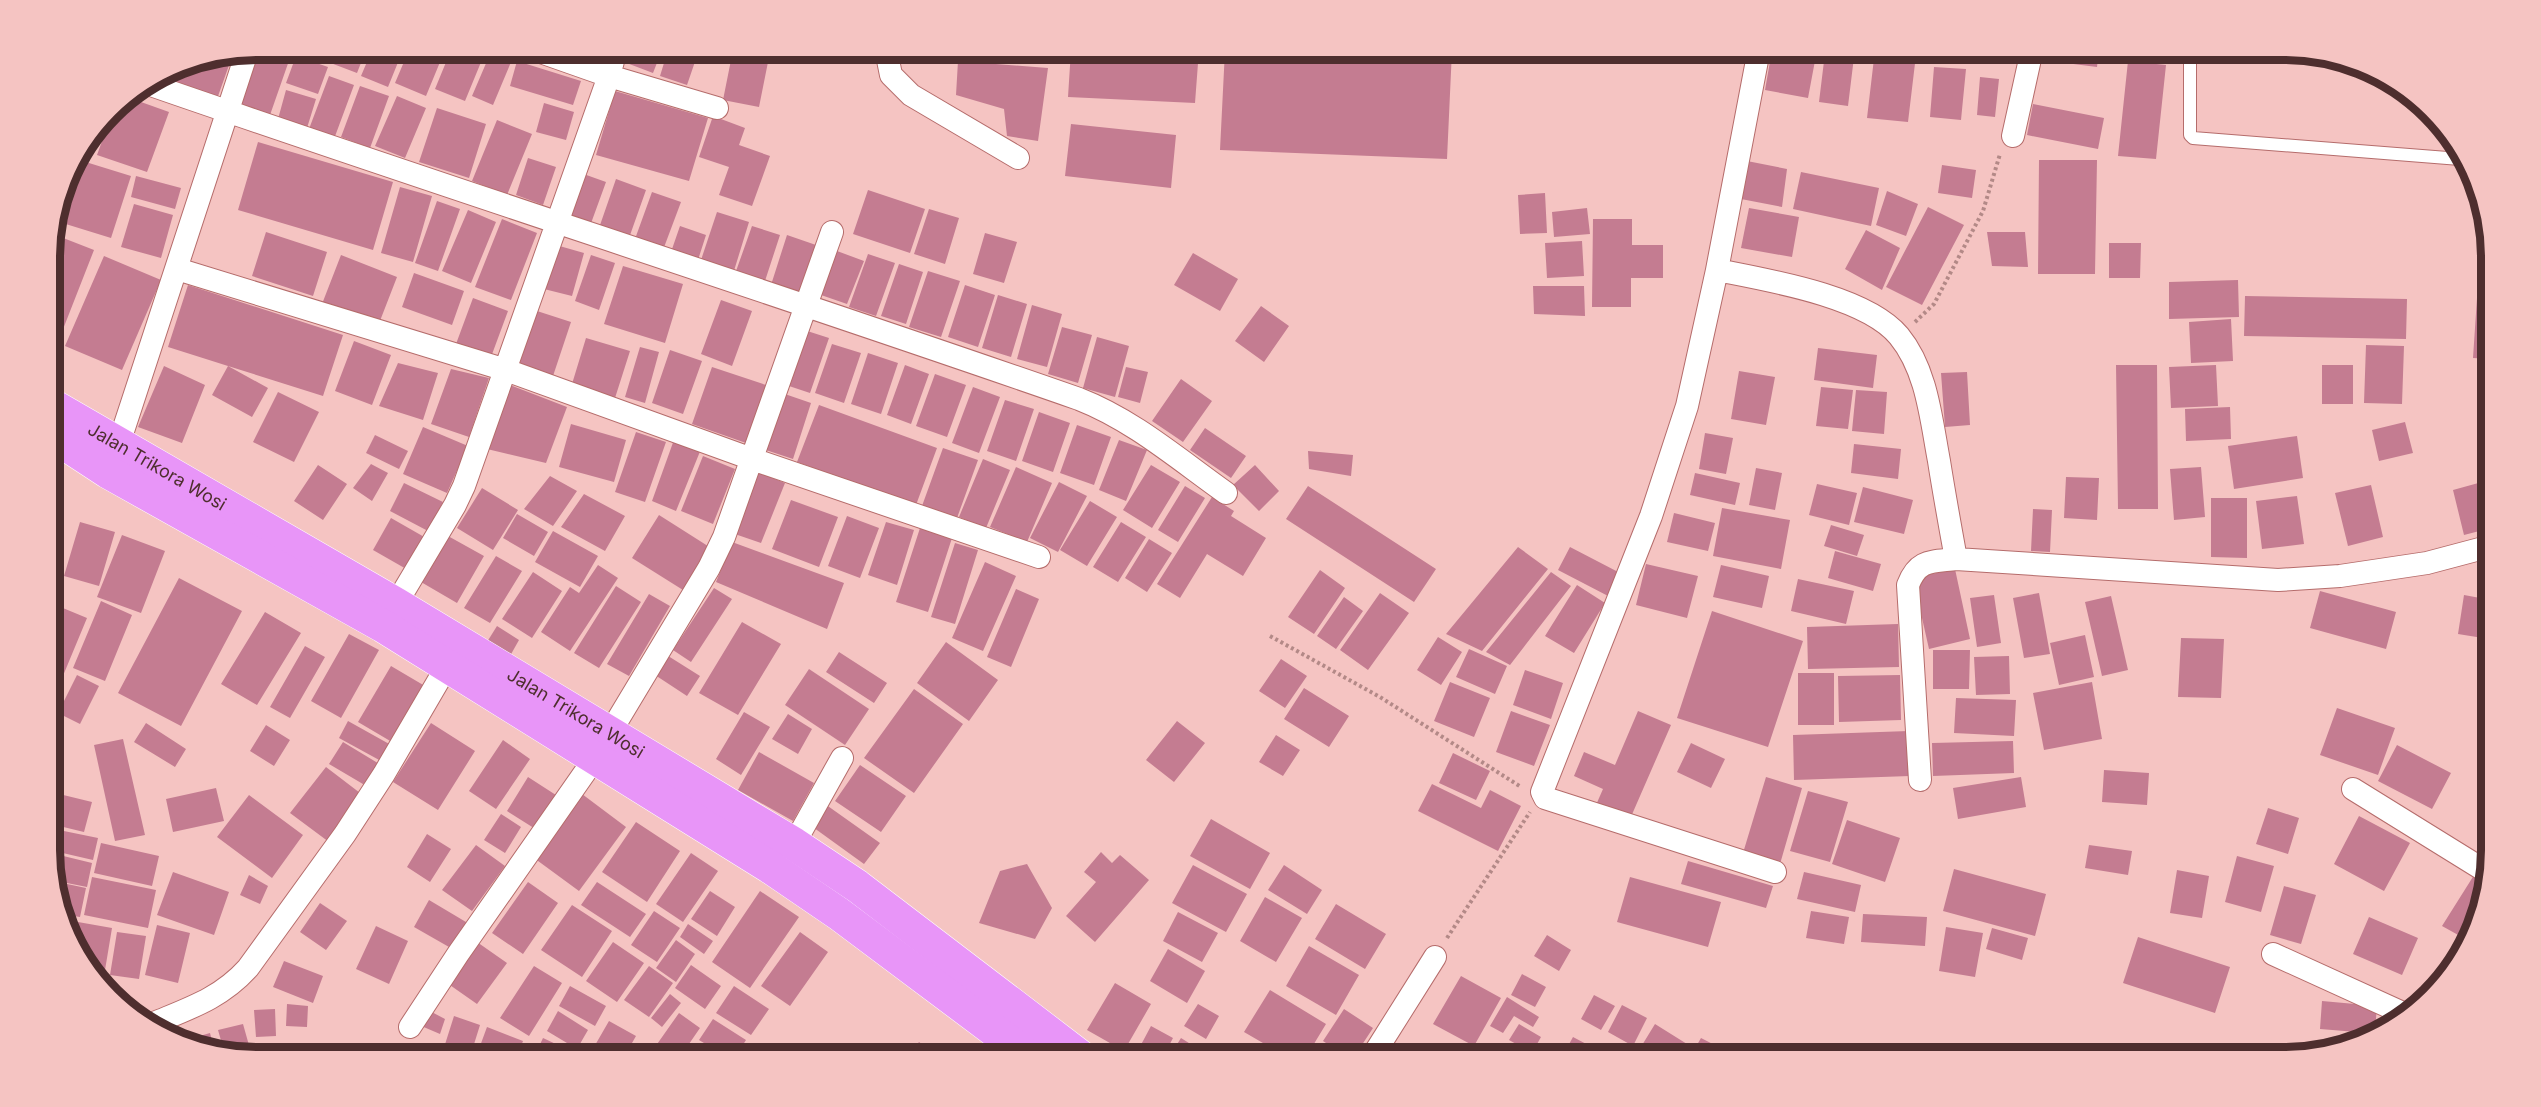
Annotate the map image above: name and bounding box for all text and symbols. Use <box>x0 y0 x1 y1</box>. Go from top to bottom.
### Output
street label: Jalan Trikora Wosi <box>84 418 230 514</box>
street label: Jalan Trikora Wosi <box>504 663 648 762</box>

